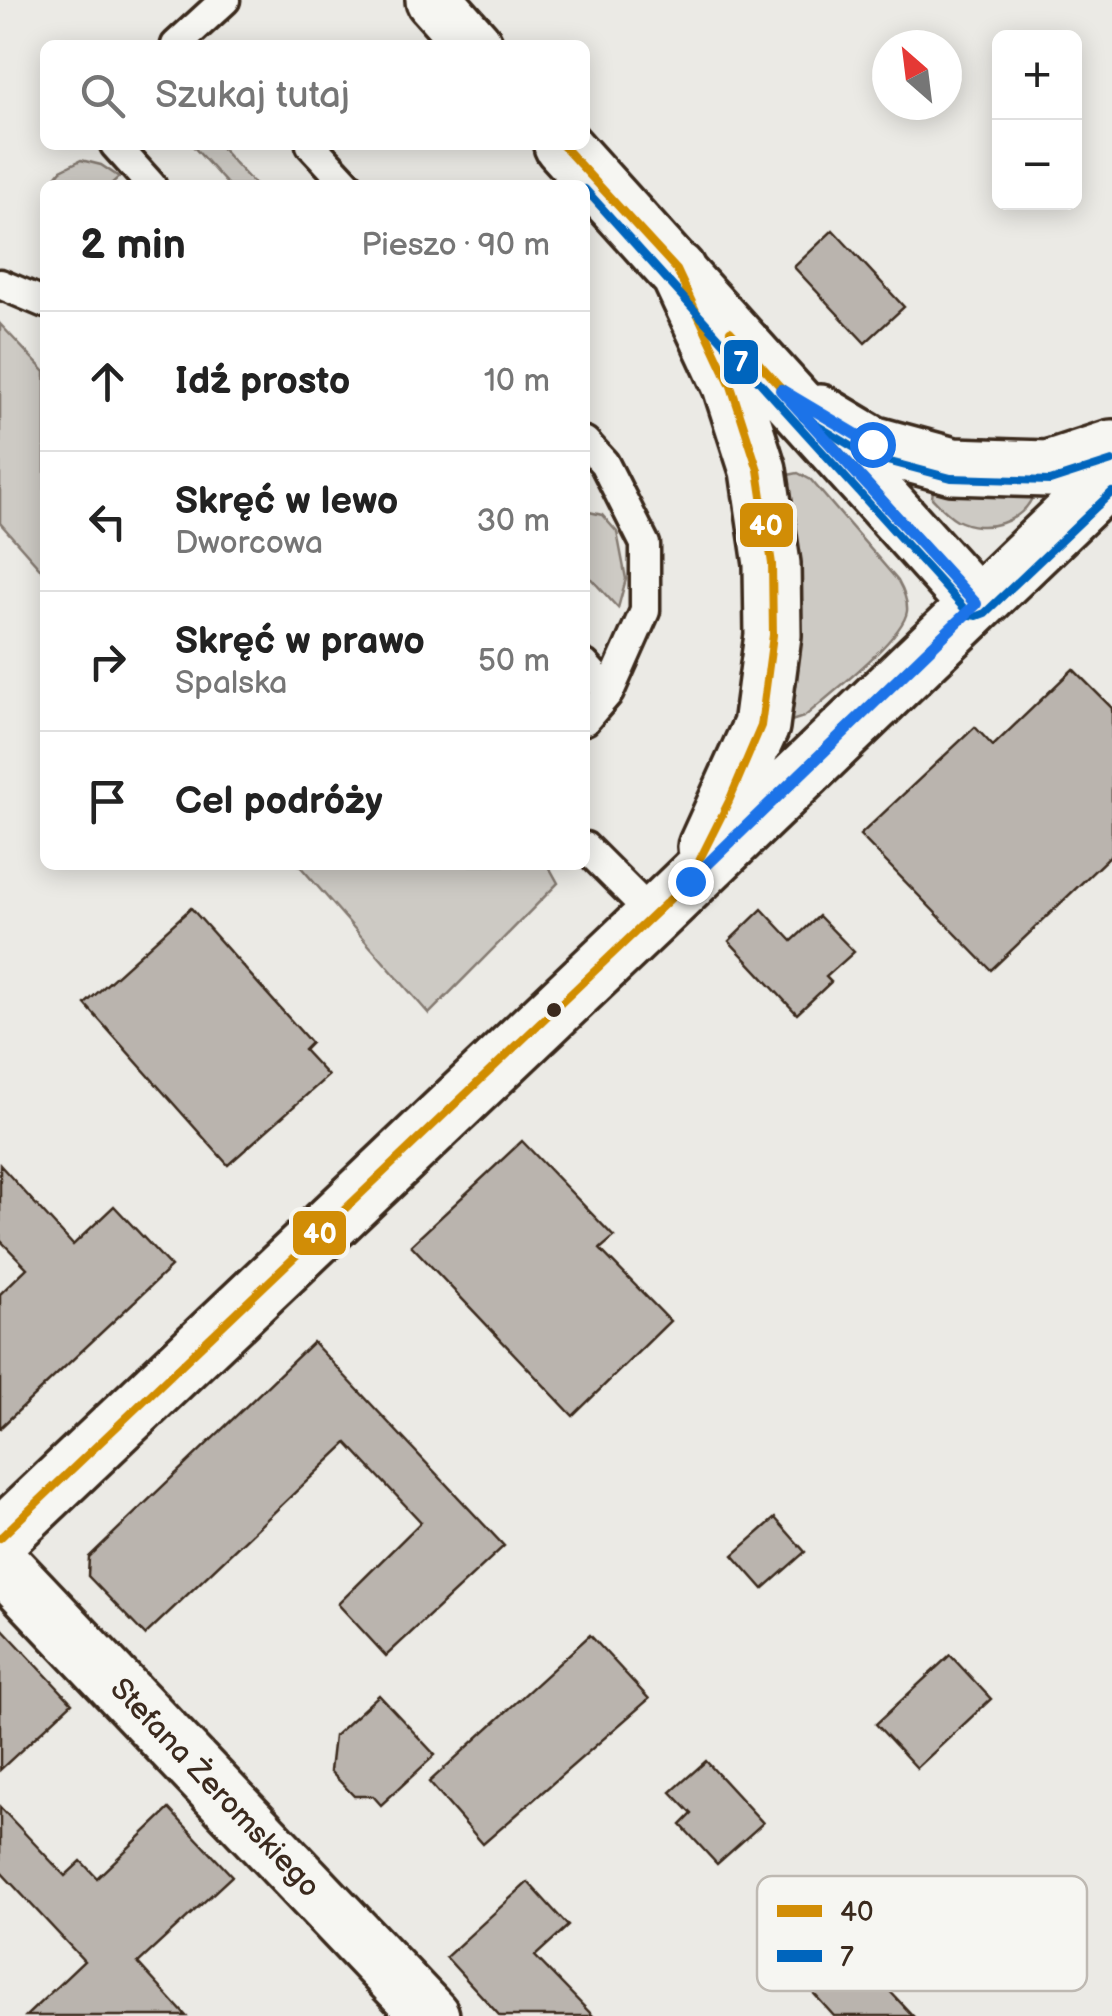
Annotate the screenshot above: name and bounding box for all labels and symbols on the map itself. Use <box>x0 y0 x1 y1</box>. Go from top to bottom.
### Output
north arrow <box>872 30 962 120</box>
line badge: 7 <box>722 338 760 386</box>
text: 7 <box>733 346 749 379</box>
route start <box>850 422 896 468</box>
line badge: 40 <box>738 501 795 549</box>
text: 40 <box>749 510 783 543</box>
route end <box>668 859 714 905</box>
unlabelled marker <box>544 1000 564 1020</box>
line badge: 40 <box>291 1209 348 1257</box>
text: 40 <box>303 1218 337 1251</box>
street label: Stefana Żeromskiego <box>102 1671 327 1905</box>
legend <box>757 1876 1087 1991</box>
text: 40 <box>840 1896 874 1929</box>
text: 7 <box>840 1941 854 1974</box>

